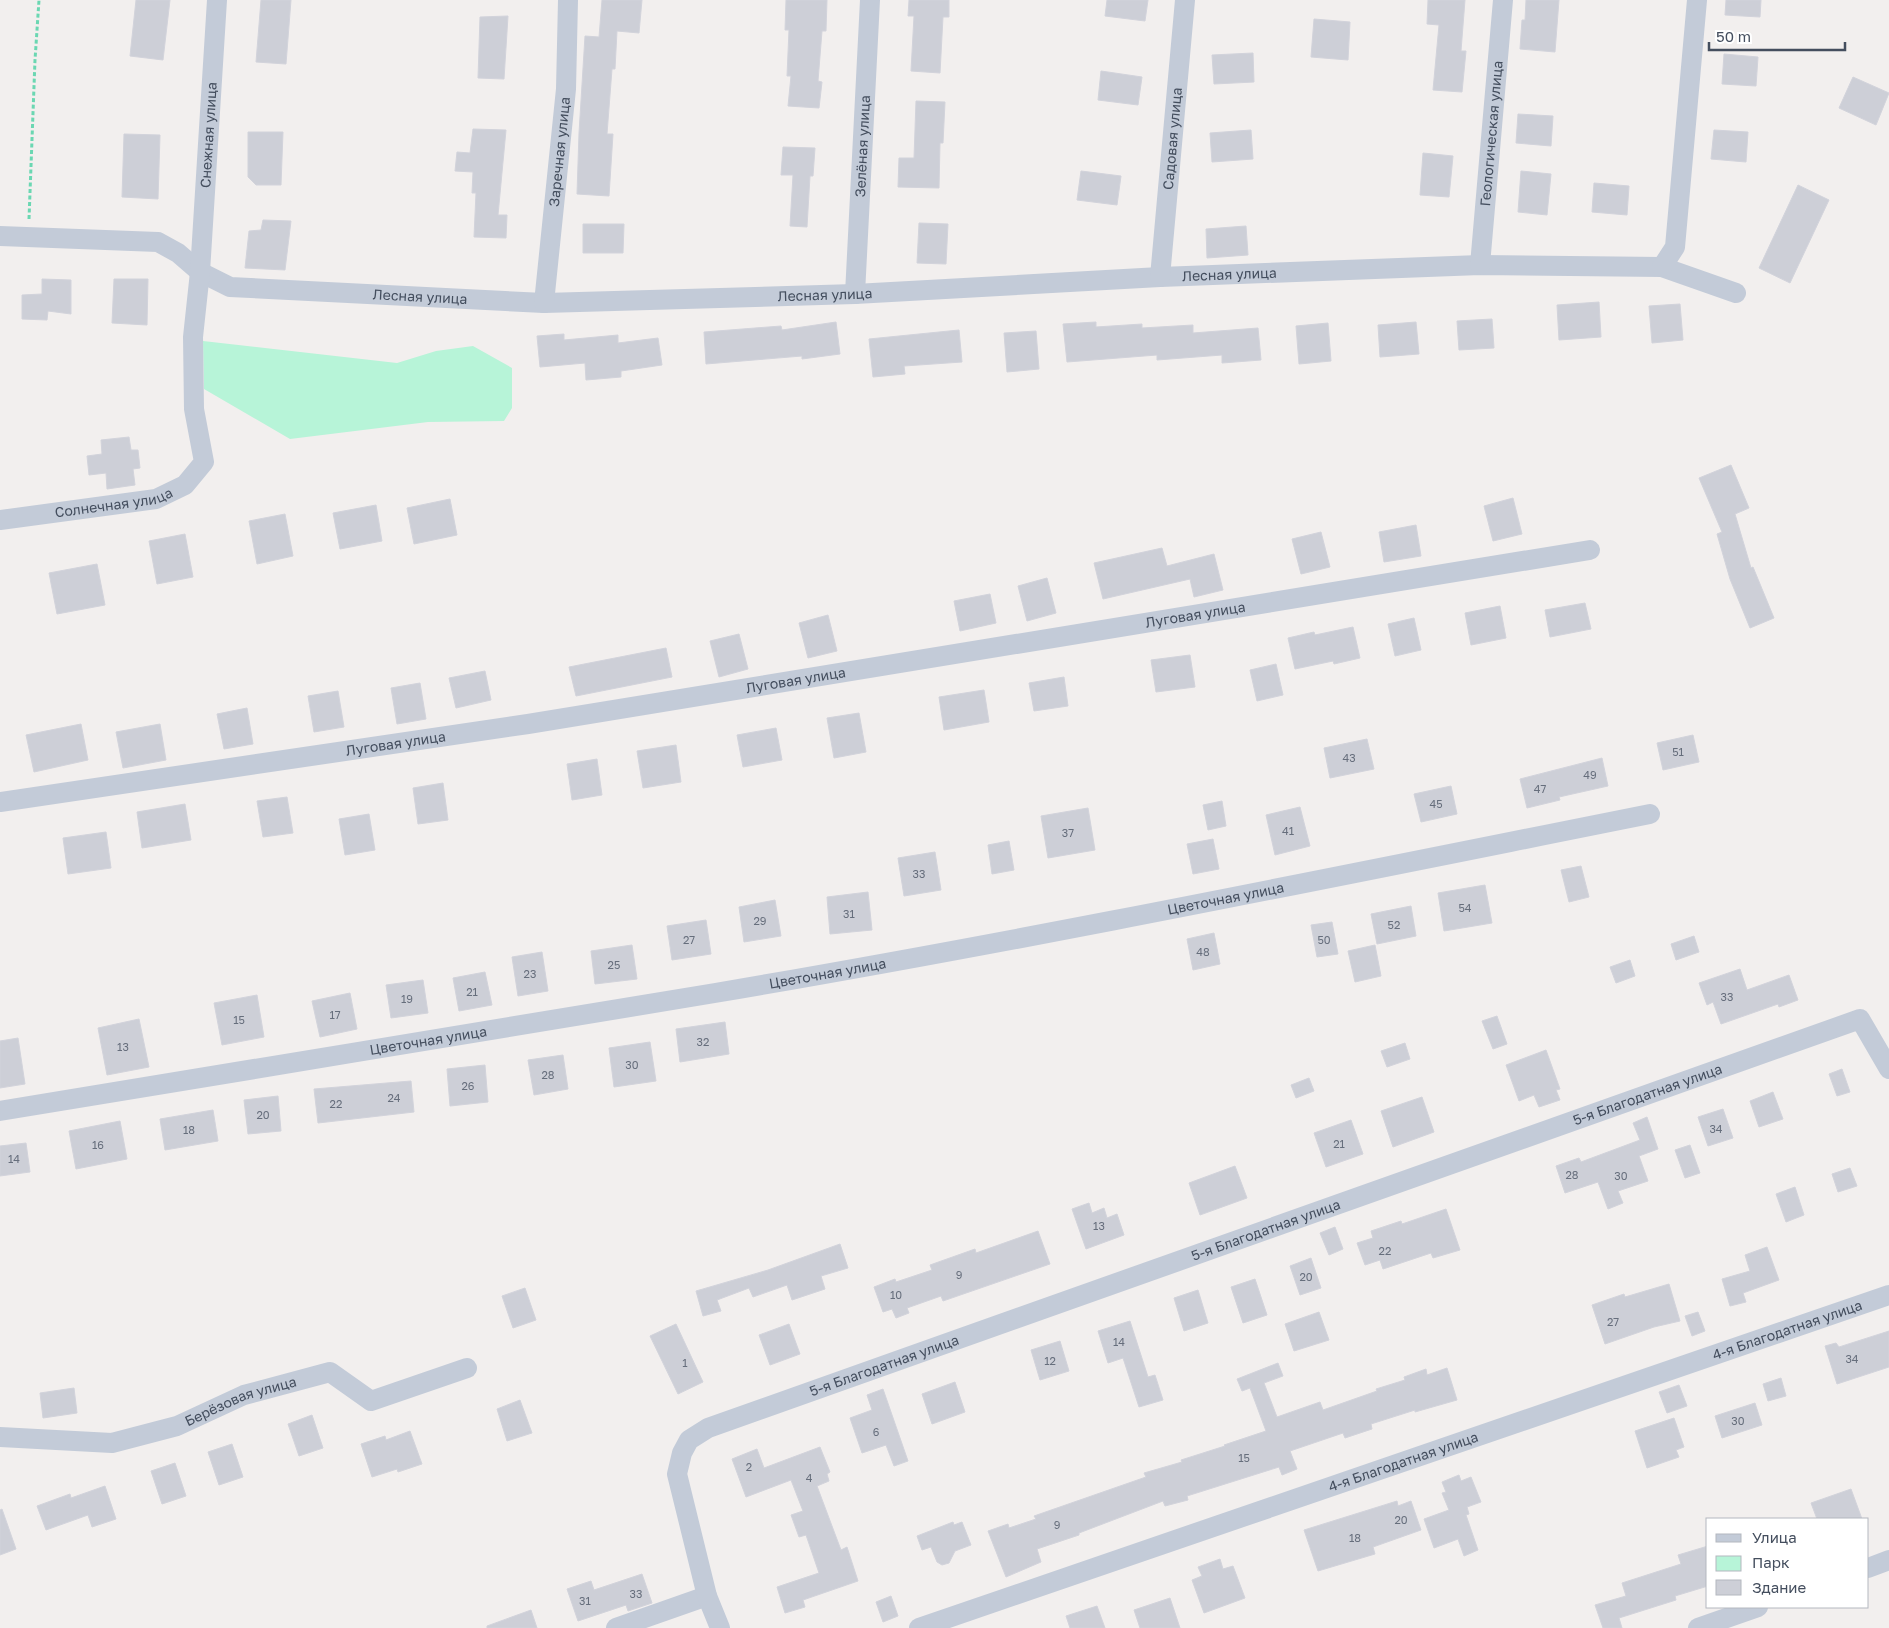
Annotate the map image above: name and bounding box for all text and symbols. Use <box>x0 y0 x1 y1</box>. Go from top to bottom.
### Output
scale bar <box>1709 20 1845 52</box>
text: 50 m <box>1716 27 1751 45</box>
street label: Геологическая улица <box>1476 60 1506 207</box>
street label: Снежная улица <box>196 81 220 188</box>
street label: Садовая улица <box>1159 87 1185 190</box>
street label: Зелёная улица <box>851 95 873 198</box>
street label: Заречная улица <box>545 96 573 208</box>
street label: Лесная улица <box>1182 264 1277 284</box>
street label: Лесная улица <box>777 284 873 304</box>
street label: Лесная улица <box>372 285 468 307</box>
street label: Солнечная улица <box>54 483 175 521</box>
street label: Луговая улица <box>1144 598 1246 631</box>
street label: Луговая улица <box>744 663 847 696</box>
street label: Луговая улица <box>344 727 447 759</box>
house number: 51 <box>1672 745 1684 758</box>
house number: 43 <box>1342 751 1356 764</box>
house number: 49 <box>1583 768 1597 781</box>
house number: 47 <box>1534 782 1546 795</box>
house number: 45 <box>1429 797 1443 810</box>
house number: 41 <box>1282 824 1294 837</box>
house number: 37 <box>1062 826 1074 839</box>
house number: 33 <box>913 867 925 880</box>
street label: Цветочная улица <box>1166 878 1285 918</box>
house number: 54 <box>1458 901 1472 914</box>
house number: 31 <box>843 907 855 920</box>
house number: 29 <box>753 914 767 927</box>
house number: 52 <box>1388 918 1400 931</box>
house number: 27 <box>683 933 695 946</box>
house number: 50 <box>1317 933 1331 946</box>
house number: 48 <box>1196 945 1210 958</box>
street label: Цветочная улица <box>768 954 887 992</box>
house number: 25 <box>608 958 620 971</box>
house number: 23 <box>524 967 536 980</box>
house number: 21 <box>466 985 478 998</box>
house number: 33 <box>1721 990 1733 1003</box>
house number: 19 <box>401 992 413 1005</box>
house number: 17 <box>329 1008 341 1021</box>
house number: 15 <box>233 1013 245 1026</box>
street label: Цветочная улица <box>368 1022 488 1058</box>
house number: 32 <box>697 1035 709 1048</box>
house number: 13 <box>117 1040 129 1053</box>
house number: 30 <box>625 1058 639 1071</box>
street label: 5-я Благодатная улица <box>1571 1060 1724 1128</box>
house number: 28 <box>541 1068 555 1081</box>
house number: 26 <box>461 1079 475 1092</box>
house number: 24 <box>387 1091 401 1104</box>
house number: 22 <box>330 1097 342 1110</box>
house number: 20 <box>256 1108 270 1121</box>
house number: 34 <box>1709 1122 1723 1135</box>
house number: 18 <box>183 1123 195 1136</box>
house number: 21 <box>1333 1137 1345 1150</box>
house number: 16 <box>92 1138 104 1151</box>
house number: 14 <box>8 1152 20 1165</box>
house number: 28 <box>1565 1168 1579 1181</box>
house number: 30 <box>1614 1169 1628 1182</box>
street label: 5-я Благодатная улица <box>1189 1195 1343 1264</box>
house number: 13 <box>1093 1219 1105 1232</box>
house number: 22 <box>1379 1244 1391 1257</box>
house number: 9 <box>956 1268 962 1281</box>
house number: 20 <box>1299 1270 1313 1283</box>
house number: 10 <box>890 1288 902 1301</box>
street label: 4-я Благодатная улица <box>1710 1296 1864 1363</box>
house number: 27 <box>1607 1315 1619 1328</box>
street label: 5-я Благодатная улица <box>807 1331 961 1399</box>
house number: 14 <box>1113 1335 1125 1348</box>
house number: 34 <box>1845 1352 1859 1365</box>
house number: 12 <box>1044 1354 1056 1367</box>
house number: 1 <box>682 1356 688 1369</box>
street label: Берёзовая улица <box>182 1372 298 1429</box>
house number: 30 <box>1731 1414 1745 1427</box>
house number: 6 <box>873 1425 880 1438</box>
street label: 4-я Благодатная улица <box>1326 1428 1480 1495</box>
house number: 15 <box>1238 1451 1250 1464</box>
house number: 2 <box>746 1460 752 1473</box>
house number: 4 <box>806 1471 813 1484</box>
house number: 20 <box>1394 1513 1408 1526</box>
house number: 9 <box>1054 1518 1060 1531</box>
legend <box>1706 1518 1869 1608</box>
text: Улица <box>1752 1528 1797 1546</box>
house number: 18 <box>1349 1531 1361 1544</box>
text: Парк <box>1752 1553 1790 1571</box>
text: Здание <box>1752 1578 1806 1596</box>
house number: 33 <box>630 1587 642 1600</box>
house number: 31 <box>579 1594 591 1607</box>

